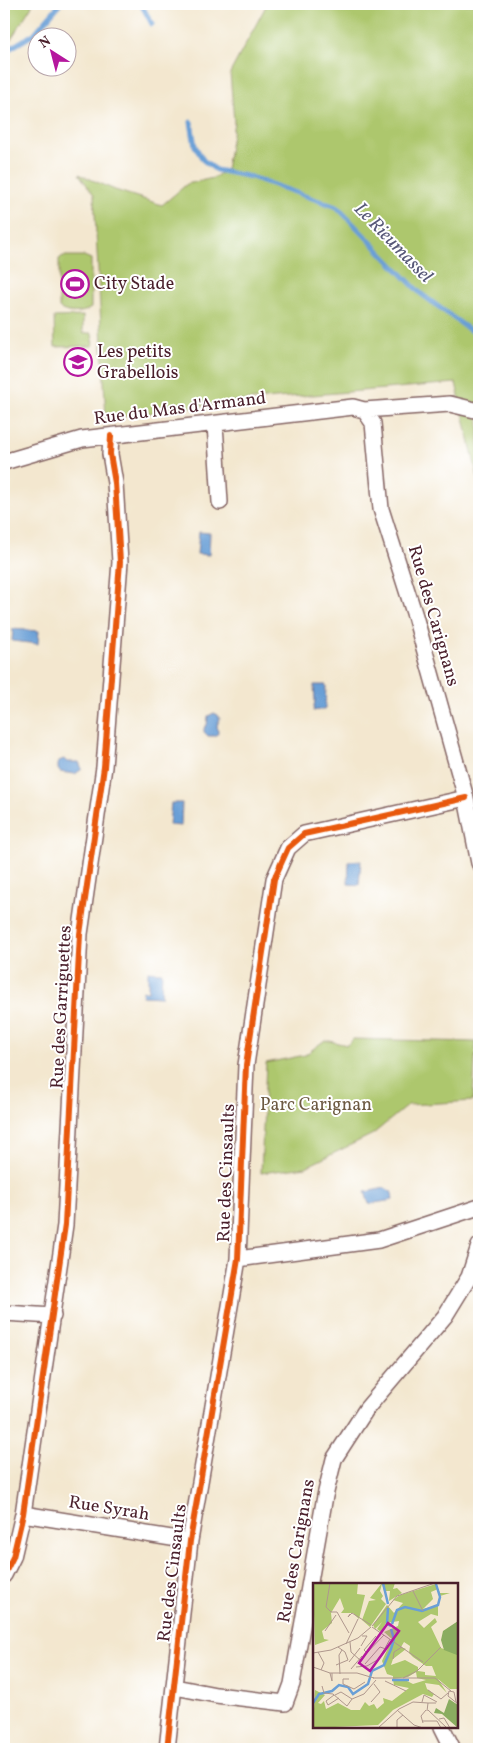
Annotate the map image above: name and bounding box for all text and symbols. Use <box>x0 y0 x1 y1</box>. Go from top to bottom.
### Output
north arrow <box>28 28 78 78</box>
text: N <box>36 32 55 53</box>
water label: Le Rieumassel <box>348 197 438 289</box>
sports icon: City Stade <box>60 269 90 299</box>
place label: City Stade <box>94 272 174 297</box>
place label: Les petits Grabellois <box>97 340 179 386</box>
school or university icon: Les petits Grabellois <box>63 347 93 377</box>
street label: Rue du Mas d'Armand <box>92 386 268 432</box>
street label: Rue des Carignans <box>401 543 465 689</box>
street label: Rue des Garriguettes <box>45 925 79 1089</box>
park label: Parc Carignan <box>260 1093 372 1118</box>
street label: Rue des Cinsaults <box>212 1103 242 1243</box>
street label: Rue des Carignans <box>272 1477 322 1625</box>
street label: Rue Syrah <box>67 1490 151 1528</box>
street label: Rue des Cinsaults <box>152 1503 194 1643</box>
inset map <box>313 1583 458 1728</box>

